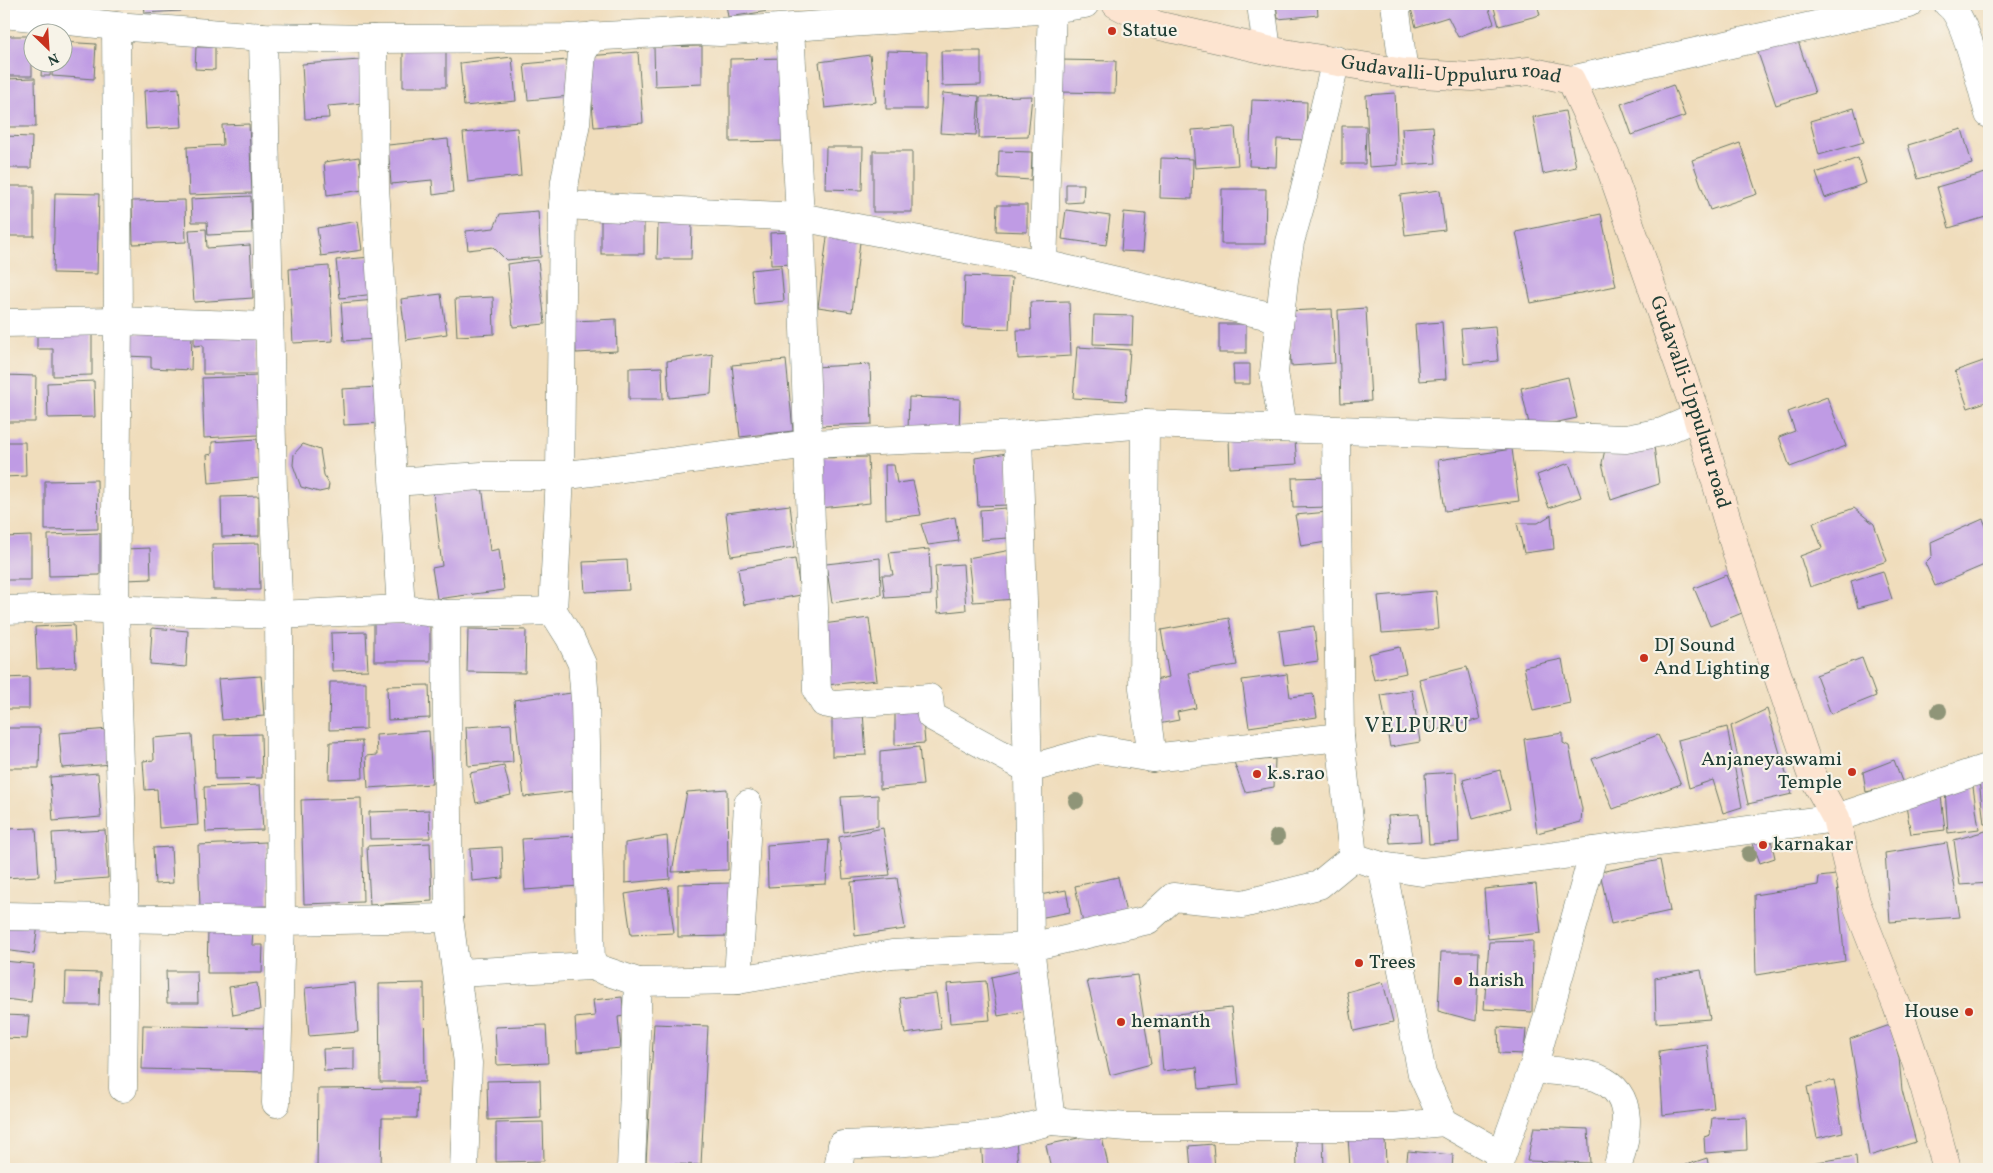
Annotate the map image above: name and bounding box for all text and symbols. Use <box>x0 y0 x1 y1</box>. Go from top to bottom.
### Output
place label: Statue <box>1122 17 1178 45</box>
north arrow <box>22 22 72 72</box>
marker: Statue <box>1106 25 1118 37</box>
text: N <box>44 48 61 69</box>
street label: Gudavalli-Uppuluru road <box>1338 49 1564 92</box>
street label: Gudavalli-Uppuluru road <box>1642 292 1737 512</box>
place label: DJ Sound And Lighting <box>1654 632 1770 683</box>
marker: DJ Sound And Lighting <box>1638 652 1650 664</box>
district label: VELPURU <box>1364 711 1470 742</box>
place label: Anjaneyaswami Temple <box>1701 746 1842 797</box>
place label: k.s.rao <box>1267 760 1325 788</box>
marker: Anjaneyaswami Temple <box>1846 766 1858 778</box>
marker: k.s.rao <box>1251 768 1263 780</box>
place label: karnakar <box>1773 831 1853 859</box>
marker: karnakar <box>1757 839 1769 851</box>
place label: Trees <box>1369 949 1416 977</box>
marker: Trees <box>1353 957 1365 969</box>
place label: harish <box>1468 967 1525 995</box>
marker: harish <box>1452 975 1464 987</box>
place label: House <box>1904 998 1959 1026</box>
marker: House <box>1963 1006 1975 1018</box>
place label: hemanth <box>1131 1008 1211 1036</box>
marker: hemanth <box>1115 1016 1127 1028</box>

